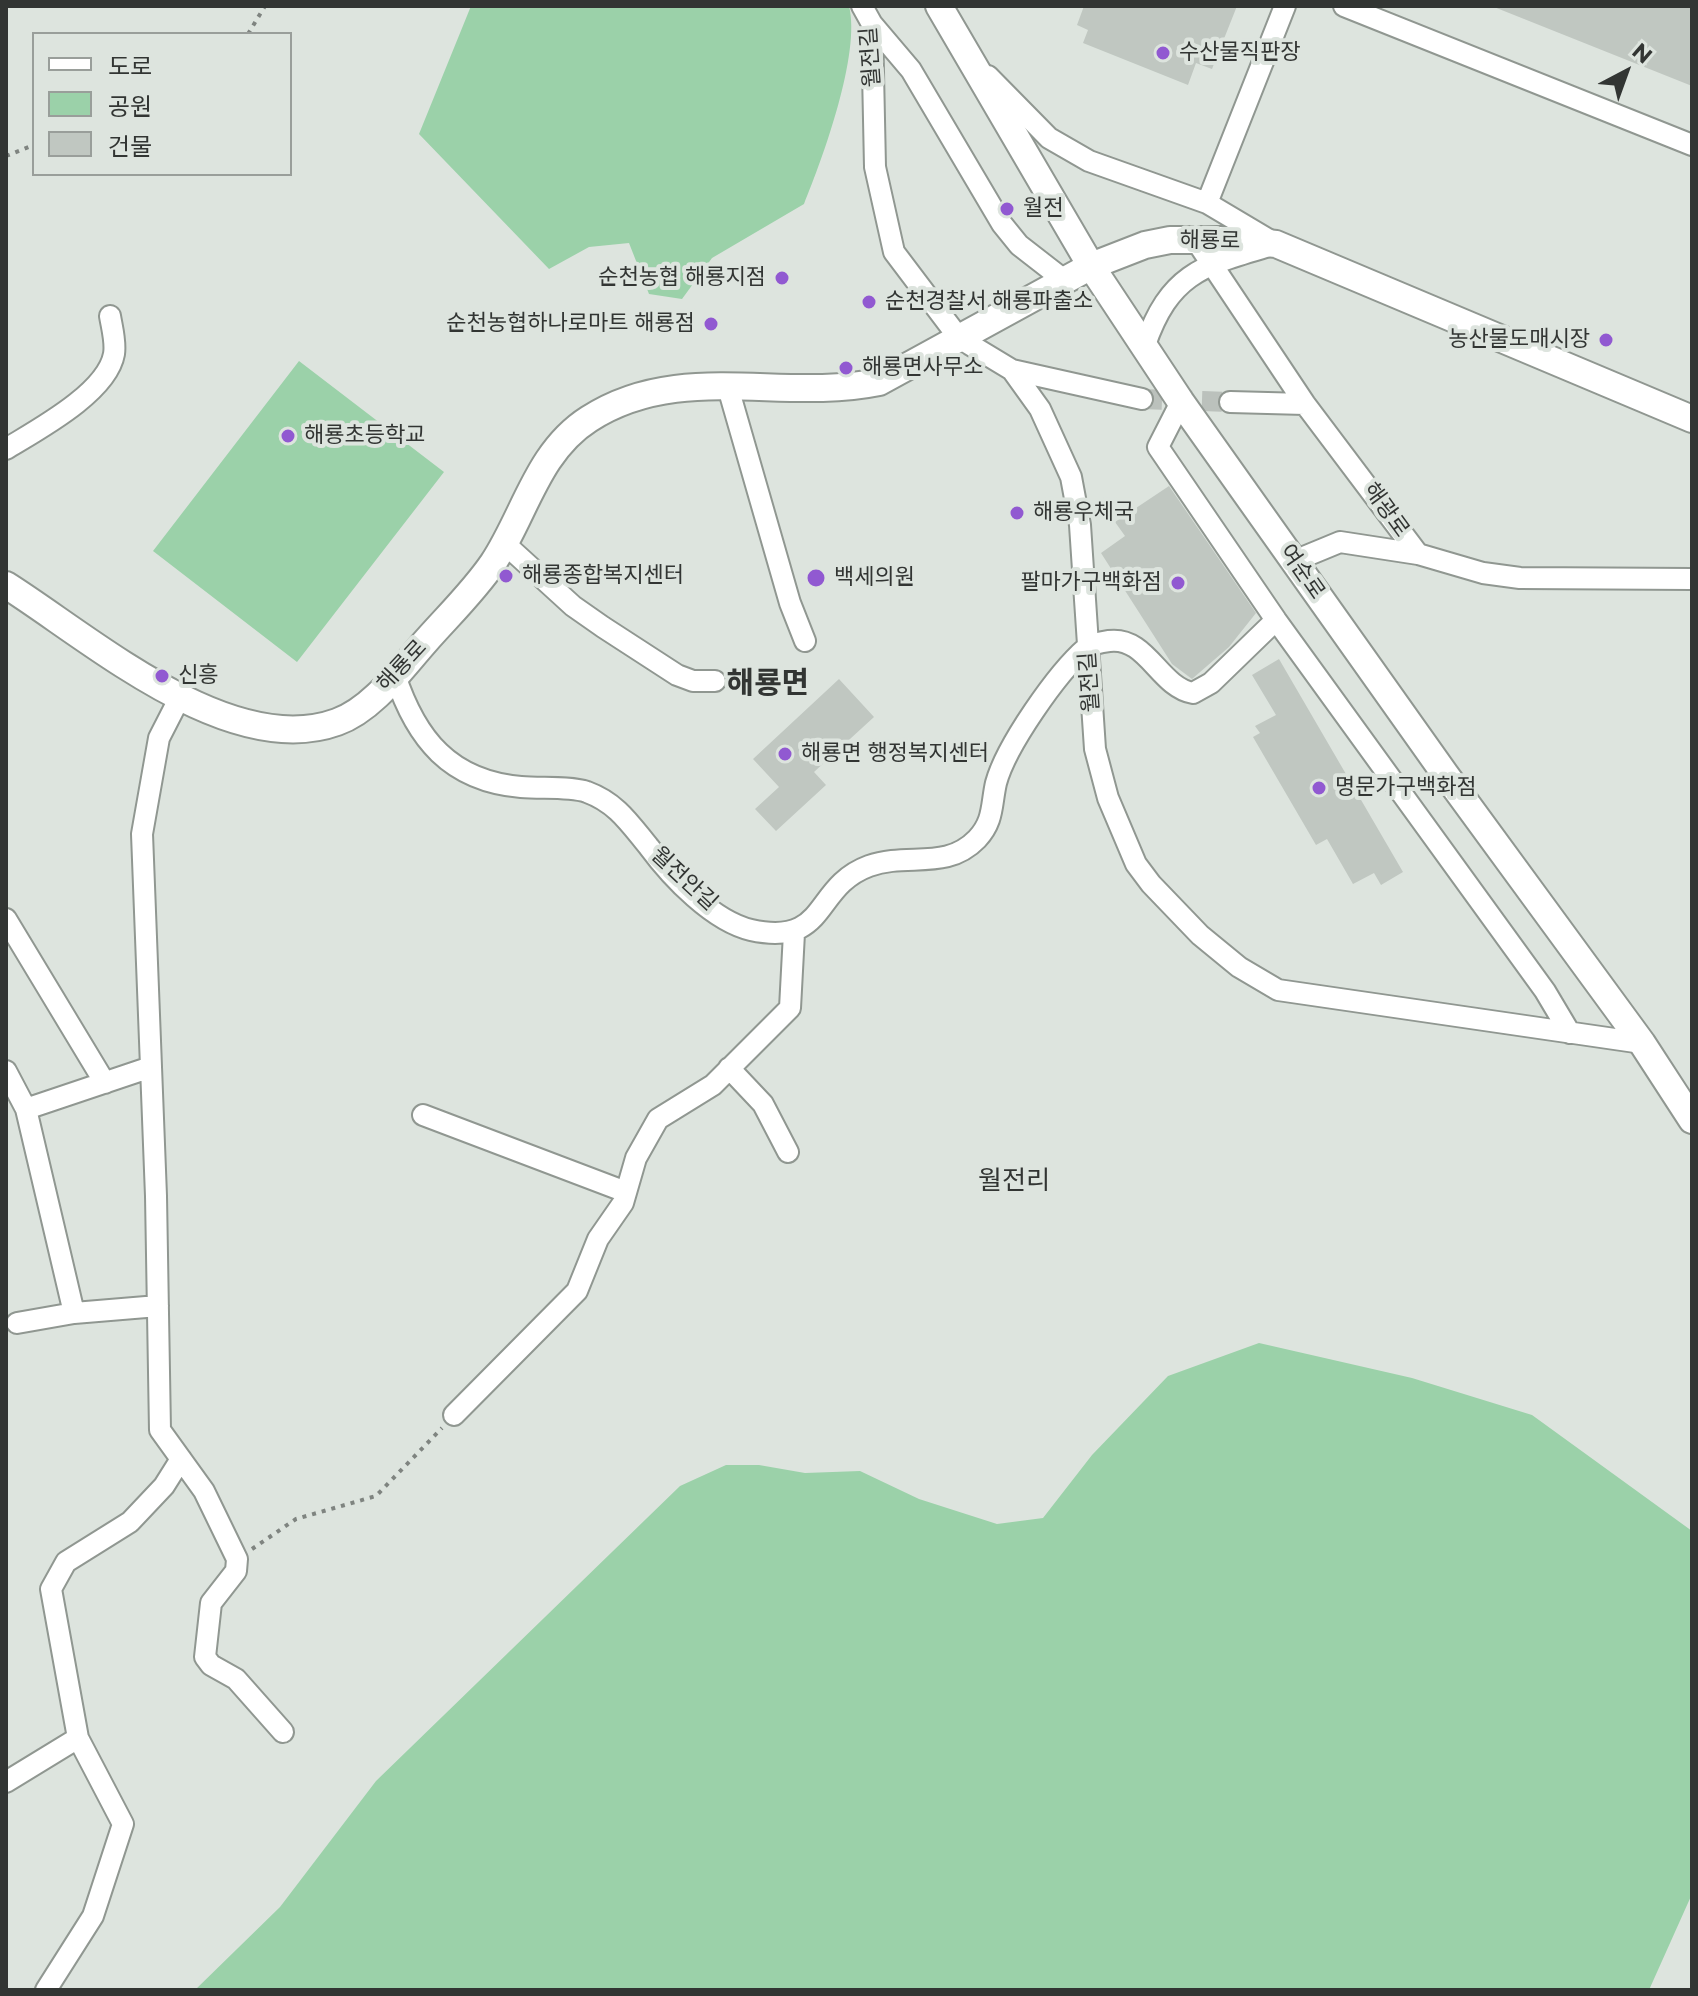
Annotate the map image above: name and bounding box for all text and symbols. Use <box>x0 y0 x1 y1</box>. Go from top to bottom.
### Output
street label: 월전길 <box>856 26 886 88</box>
legend <box>32 32 292 176</box>
north arrow <box>1586 32 1666 112</box>
text: N <box>1627 37 1658 70</box>
place label: 수산물직판장 <box>1179 40 1300 66</box>
marker: 수산물직판장 <box>1154 44 1172 62</box>
text: 도로 <box>108 52 152 81</box>
text: 공원 <box>108 92 152 121</box>
text: 건물 <box>108 132 152 161</box>
place label: 월전 <box>1023 196 1063 222</box>
marker: 월전 <box>998 200 1016 218</box>
street label: 해룡로 <box>1179 227 1241 255</box>
place label: 순천농협 해룡지점 <box>598 265 766 291</box>
marker: 순천농협 해룡지점 <box>773 269 791 287</box>
place label: 순천경찰서 해룡파출소 <box>885 289 1093 315</box>
marker: 순천경찰서 해룡파출소 <box>860 293 878 311</box>
place label: 순천농협하나로마트 해룡점 <box>446 311 695 337</box>
marker: 순천농협하나로마트 해룡점 <box>702 315 720 333</box>
place label: 농산물도매시장 <box>1448 327 1590 353</box>
marker: 농산물도매시장 <box>1597 331 1615 349</box>
place label: 해룡면사무소 <box>862 355 983 381</box>
marker: 해룡면사무소 <box>837 359 855 377</box>
place label: 해룡초등학교 <box>304 423 425 449</box>
marker: 해룡초등학교 <box>279 427 297 445</box>
street label: 해광로 <box>1357 478 1415 542</box>
place label: 해룡우체국 <box>1033 500 1134 526</box>
marker: 해룡우체국 <box>1008 504 1026 522</box>
street label: 여순로 <box>1274 540 1330 604</box>
place label: 해룡종합복지센터 <box>522 563 684 589</box>
place label: 백세의원 <box>834 565 915 591</box>
marker: 해룡종합복지센터 <box>497 567 515 585</box>
marker: 백세의원 <box>805 567 827 589</box>
place label: 팔마가구백화점 <box>1020 570 1162 596</box>
marker: 팔마가구백화점 <box>1169 574 1187 592</box>
street label: 해룡로 <box>372 635 432 697</box>
street label: 월전길 <box>1075 651 1105 713</box>
place label: 신흥 <box>178 663 218 689</box>
district label: 해룡면 <box>727 666 809 702</box>
marker: 신흥 <box>153 667 171 685</box>
place label: 해룡면 행정복지센터 <box>801 741 989 767</box>
marker: 해룡면 행정복지센터 <box>776 745 794 763</box>
place label: 명문가구백화점 <box>1335 775 1477 801</box>
marker: 명문가구백화점 <box>1310 779 1328 797</box>
street label: 월전안길 <box>645 842 723 916</box>
district label: 월전리 <box>978 1165 1050 1197</box>

